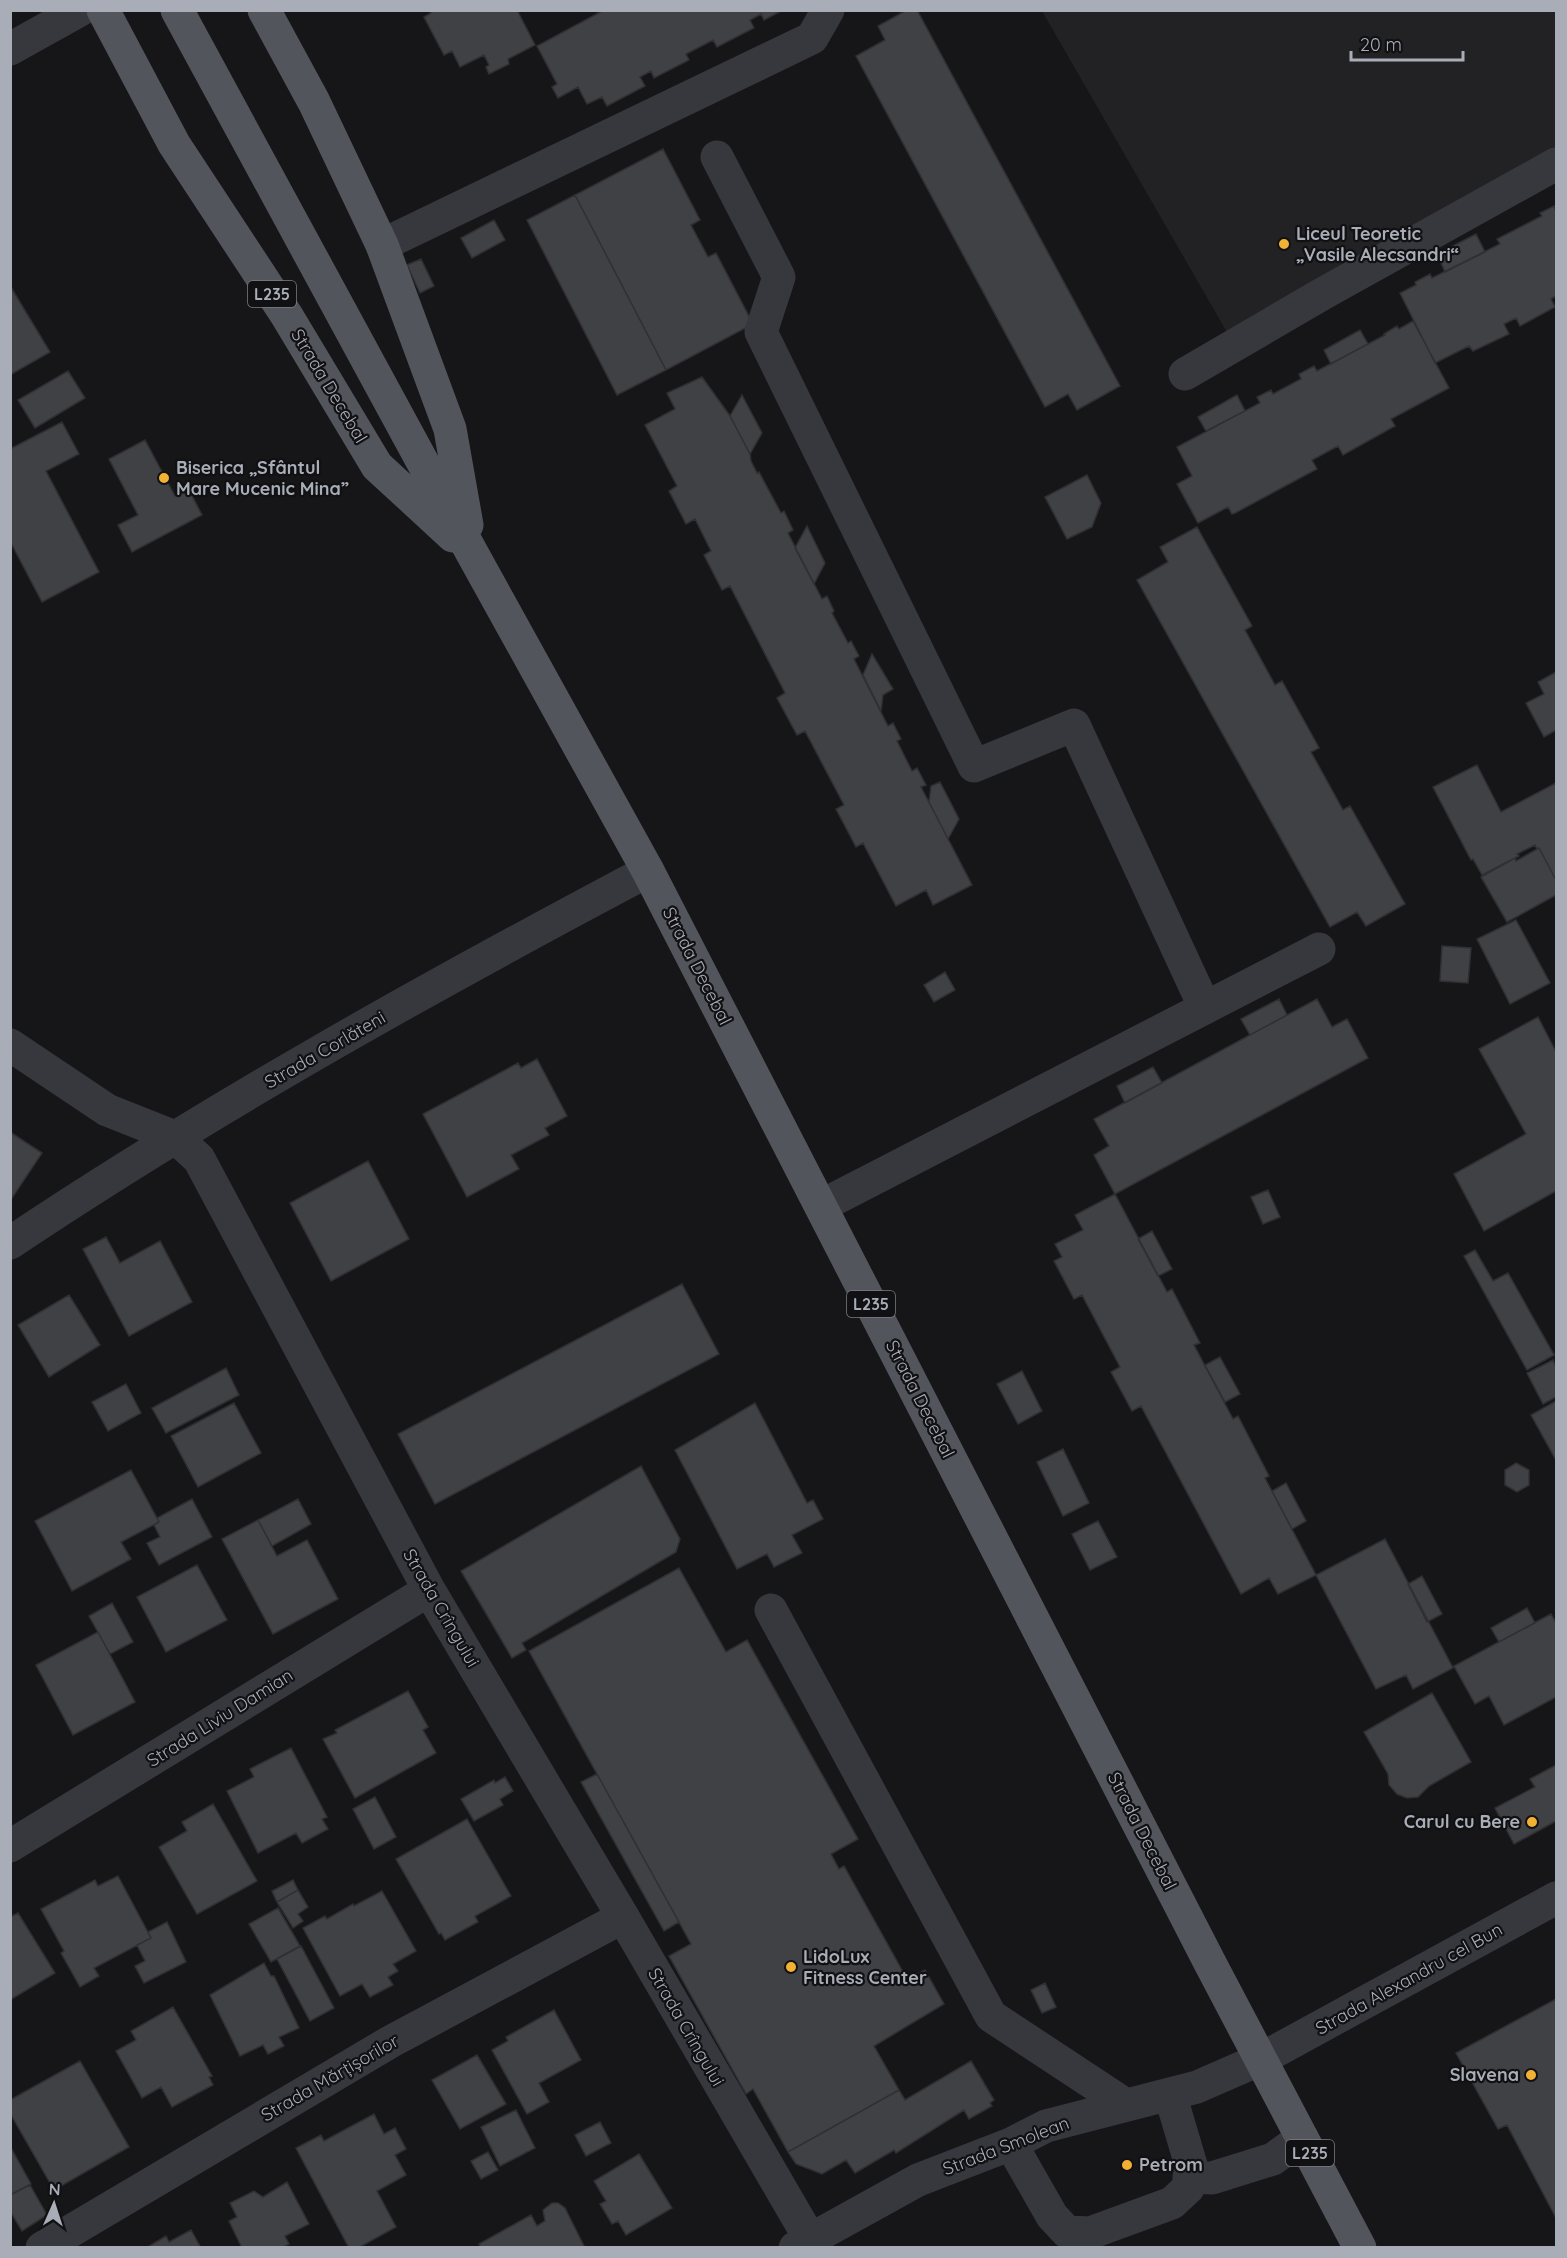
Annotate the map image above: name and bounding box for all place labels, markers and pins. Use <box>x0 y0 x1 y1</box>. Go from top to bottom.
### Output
place label: Liceul Teoretic „Vasile Alecsandri“ <box>1296 222 1459 266</box>
marker: Liceul Teoretic „Vasile Alecsandri“ <box>1277 237 1291 251</box>
place label: Biserica „Sfântul Mare Mucenic Mina” <box>176 456 349 500</box>
marker: Biserica „Sfântul Mare Mucenic Mina” <box>157 471 171 485</box>
place label: Carul cu Bere <box>1404 1810 1520 1833</box>
marker: Carul cu Bere <box>1525 1815 1539 1829</box>
place label: LidoLux Fitness Center <box>803 1945 927 1989</box>
marker: LidoLux Fitness Center <box>784 1960 798 1974</box>
place label: Slavena <box>1450 2063 1519 2086</box>
marker: Slavena <box>1524 2068 1538 2082</box>
place label: Petrom <box>1139 2153 1203 2176</box>
marker: Petrom <box>1120 2158 1134 2172</box>

